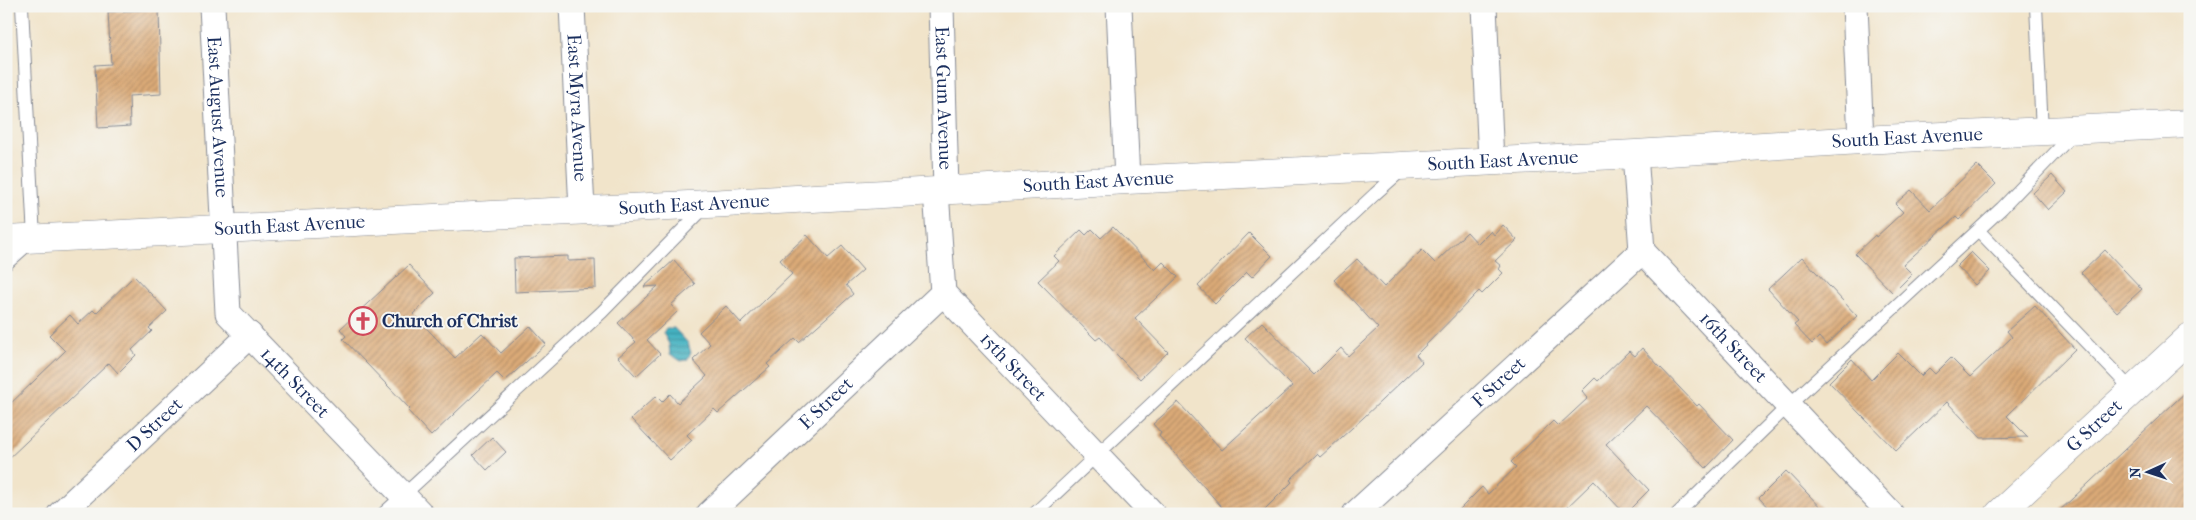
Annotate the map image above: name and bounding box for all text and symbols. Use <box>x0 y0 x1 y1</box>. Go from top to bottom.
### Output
street label: East Gum Avenue <box>931 26 956 170</box>
street label: East Myra Avenue <box>562 34 592 182</box>
street label: East August Avenue <box>203 36 233 198</box>
street label: South East Avenue <box>1831 123 1983 153</box>
street label: South East Avenue <box>1427 146 1579 176</box>
street label: South East Avenue <box>1022 167 1174 197</box>
street label: South East Avenue <box>618 189 770 220</box>
street label: South East Avenue <box>214 211 366 240</box>
church icon: Church of Christ <box>348 306 378 336</box>
street label: 16th Street <box>1695 308 1772 387</box>
place label: Church of Christ <box>382 310 518 332</box>
street label: 15th Street <box>975 328 1051 406</box>
street label: 14th Street <box>256 343 334 423</box>
street label: F Street <box>1468 352 1530 412</box>
street label: E Street <box>795 373 858 434</box>
street label: D Street <box>122 393 187 456</box>
street label: G Street <box>2062 394 2127 457</box>
north arrow <box>2124 448 2174 498</box>
text: N <box>2127 467 2144 478</box>

